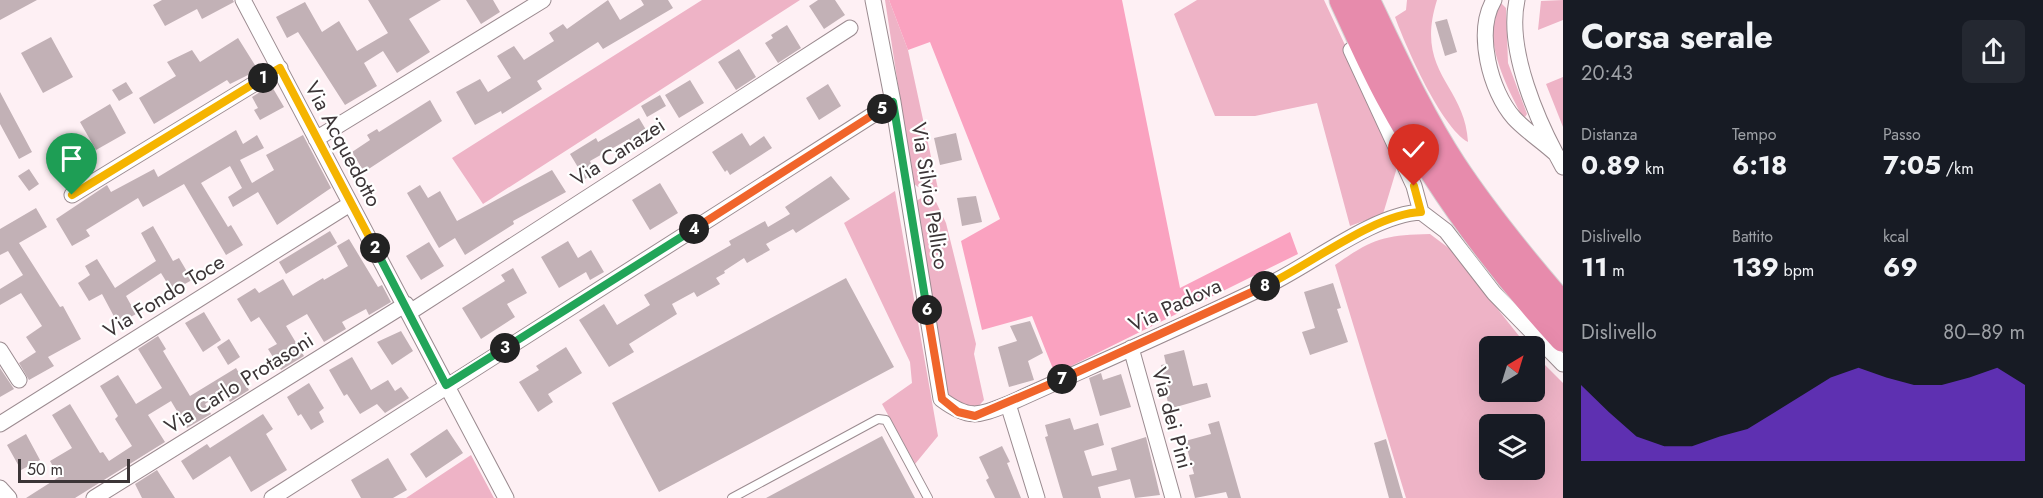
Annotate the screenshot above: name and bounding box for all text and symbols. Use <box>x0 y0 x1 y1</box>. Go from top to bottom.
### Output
text: Corsa serale <box>1581 13 1773 60</box>
button: share <box>1962 20 2025 83</box>
text: 20:43 <box>1581 59 1633 88</box>
pin: 1 <box>248 63 278 93</box>
text: 1 <box>259 66 267 89</box>
street label: Via Acquedotto <box>297 76 389 212</box>
pin: 5 <box>867 94 897 124</box>
text: 5 <box>877 97 887 120</box>
street label: Via Canazei <box>565 110 671 194</box>
street label: Via Silvio Pellico <box>904 120 956 272</box>
text: Distanza <box>1581 123 1637 146</box>
text: Tempo <box>1732 123 1776 146</box>
text: Passo <box>1883 123 1921 146</box>
pin <box>1388 124 1439 186</box>
pin <box>46 133 97 195</box>
icon: check <box>1397 133 1430 166</box>
icon: arrive <box>55 142 88 175</box>
text: 0.89 <box>1581 146 1640 184</box>
text: 6:18 <box>1732 146 1787 184</box>
text: 7:05 <box>1883 146 1941 184</box>
text: km <box>1640 157 1665 180</box>
text: /km <box>1941 157 1974 180</box>
pin: 4 <box>679 214 709 244</box>
text: 4 <box>688 217 700 240</box>
text: Dislivello <box>1581 225 1641 248</box>
text: Battito <box>1732 225 1773 248</box>
text: kcal <box>1883 225 1909 248</box>
pin: 2 <box>360 233 390 263</box>
text: 2 <box>370 236 380 259</box>
street label: Via Fondo Toce <box>98 247 231 345</box>
text: 11 <box>1581 248 1607 286</box>
text: 139 <box>1732 248 1779 286</box>
text: 69 <box>1883 248 1918 286</box>
text: m <box>1607 259 1625 282</box>
text: bpm <box>1779 259 1814 282</box>
street label: Via Padova <box>1124 270 1226 340</box>
pin: 8 <box>1250 271 1280 301</box>
text: 8 <box>1260 274 1270 297</box>
pin: 6 <box>912 295 942 325</box>
text: 6 <box>922 298 932 321</box>
text: Dislivello <box>1581 318 1657 347</box>
text: 80–89 m <box>1943 318 2025 347</box>
street label: Via Carlo Protasoni <box>159 325 319 441</box>
pin: 3 <box>490 333 520 363</box>
text: 3 <box>500 336 510 359</box>
north arrow <box>1479 336 1545 402</box>
map controls <box>1479 336 1545 480</box>
pin: 7 <box>1047 364 1077 394</box>
street label: Via dei Pini <box>1144 364 1200 472</box>
text: 7 <box>1057 367 1067 390</box>
button: layers <box>1479 414 1545 480</box>
scale bar <box>18 456 130 484</box>
text: 50 m <box>27 458 63 481</box>

